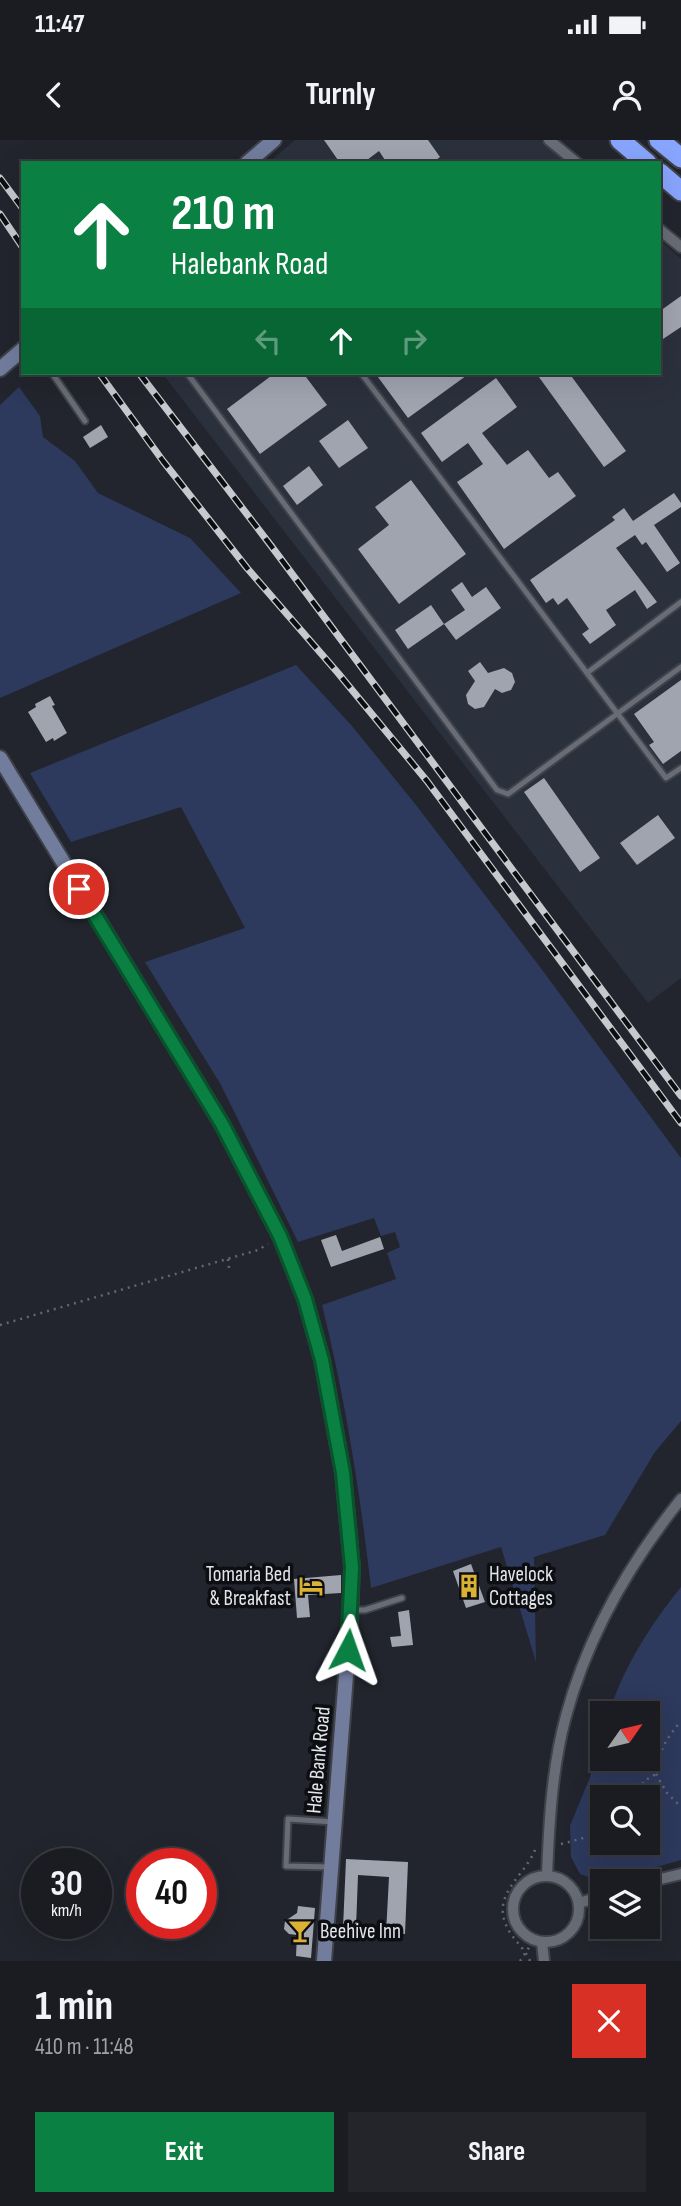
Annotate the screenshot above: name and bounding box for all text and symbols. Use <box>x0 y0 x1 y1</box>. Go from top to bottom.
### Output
text: 11:47 <box>35 9 84 40</box>
text: Turnly <box>305 75 376 114</box>
icon: back <box>35 76 73 114</box>
icon: person <box>608 76 646 114</box>
text: 210 m <box>171 185 275 244</box>
icon: ahead <box>56 189 147 280</box>
text: Halebank Road <box>171 245 328 284</box>
icon: left <box>249 322 287 360</box>
icon: ahead <box>322 322 360 360</box>
icon: right <box>395 322 433 360</box>
pin <box>49 859 109 919</box>
icon: arrive <box>60 870 98 908</box>
place label: Tomaria Bed & Breakfast <box>206 1562 291 1611</box>
place label: Havelock Cottages <box>489 1562 553 1611</box>
hotel icon: Tomaria Bed & Breakfast <box>297 1572 325 1600</box>
building icon: Havelock Cottages <box>455 1572 483 1600</box>
position arrow <box>311 1613 385 1687</box>
north arrow <box>590 1701 660 1771</box>
map controls <box>590 1701 660 1939</box>
street label: Hale Bank Road <box>301 1706 336 1815</box>
button: search <box>590 1785 660 1855</box>
speed limit sign: 40 <box>126 1848 217 1939</box>
text: 30 <box>50 1863 83 1906</box>
button: layers <box>590 1869 660 1939</box>
text: km/h <box>51 1900 82 1921</box>
bar icon: Beehive Inn <box>286 1917 314 1945</box>
place label: Beehive Inn <box>320 1919 401 1944</box>
text: 1 min <box>35 1981 113 2032</box>
button: close <box>572 1984 646 2058</box>
text: 410 m · 11:48 <box>35 2033 134 2061</box>
button: Exit <box>35 2112 334 2192</box>
button: Share <box>348 2112 646 2192</box>

